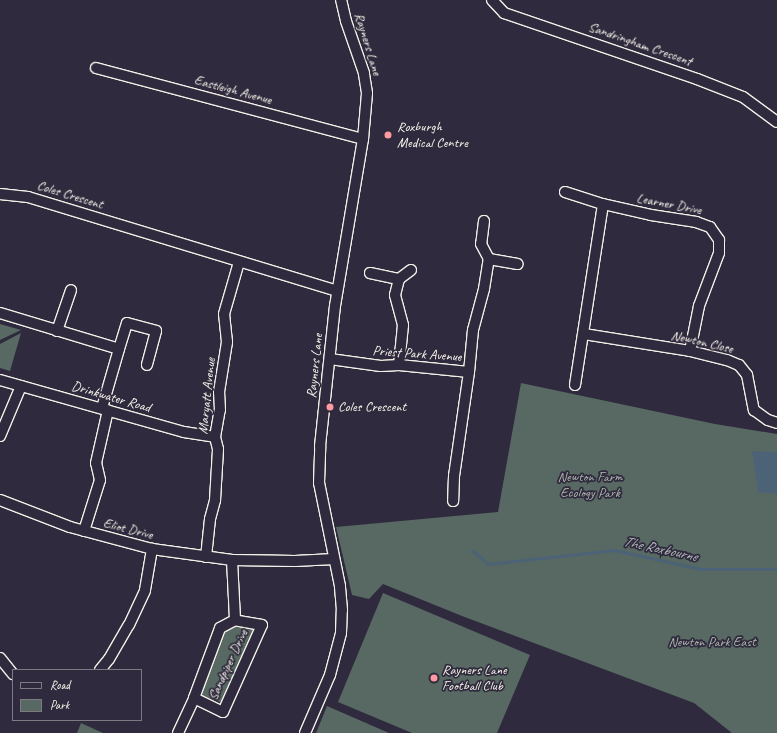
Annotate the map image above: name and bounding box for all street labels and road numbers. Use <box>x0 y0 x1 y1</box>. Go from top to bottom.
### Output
street label: Rayners Lane <box>350 10 386 78</box>
street label: Sandringham Crescent <box>586 18 694 70</box>
street label: Eastleigh Avenue <box>193 72 273 108</box>
street label: Coles Crescent <box>35 177 105 213</box>
street label: Learner Drive <box>635 189 703 219</box>
street label: Newton Close <box>669 327 735 357</box>
street label: Rayners Lane <box>303 333 327 399</box>
street label: Priest Park Avenue <box>372 343 462 365</box>
street label: Maryatt Avenue <box>195 357 219 435</box>
street label: Drinkwater Road <box>70 378 152 416</box>
street label: Eliot Drive <box>101 515 155 543</box>
street label: Sandpiper Drive <box>204 627 252 703</box>

